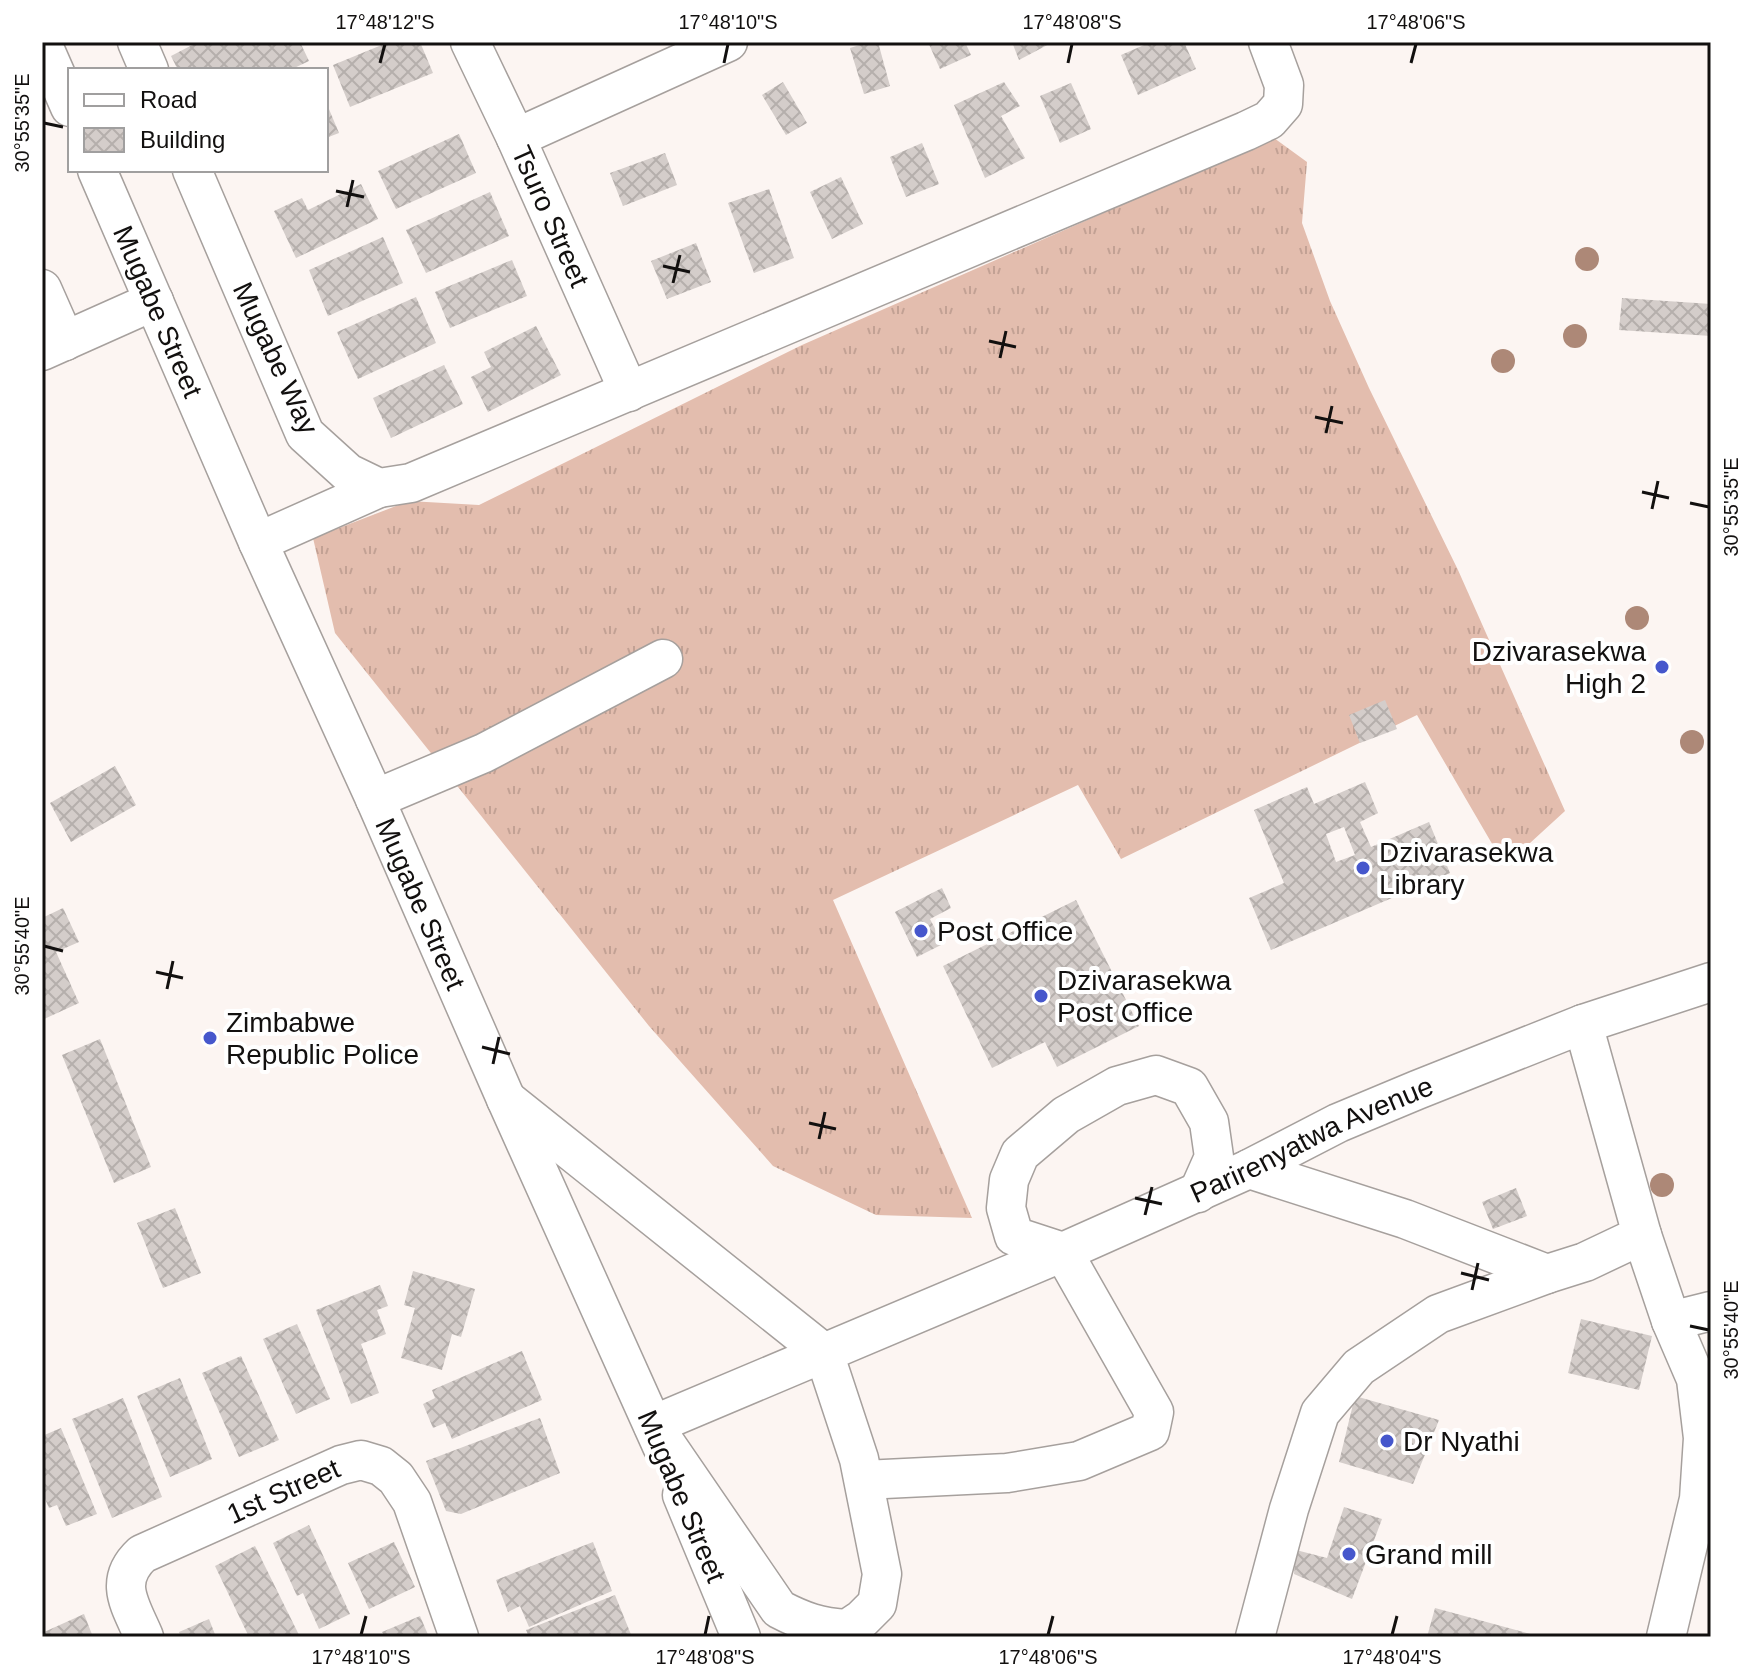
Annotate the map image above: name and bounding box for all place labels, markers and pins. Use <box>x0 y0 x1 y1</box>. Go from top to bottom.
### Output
place label: Dzivarasekwa High 2 <box>1472 636 1646 699</box>
marker: Dzivarasekwa High 2 <box>1653 658 1671 676</box>
place label: Dzivarasekwa Library <box>1379 837 1554 900</box>
marker: Dzivarasekwa Library <box>1354 859 1372 877</box>
place label: Post Office <box>937 916 1073 947</box>
marker: Post Office <box>912 922 930 940</box>
place label: Dzivarasekwa Post Office <box>1057 965 1232 1028</box>
marker: Dzivarasekwa Post Office <box>1032 987 1050 1005</box>
place label: Zimbabwe Republic Police <box>226 1007 419 1070</box>
marker: Zimbabwe Republic Police <box>201 1029 219 1047</box>
place label: Dr Nyathi <box>1403 1426 1520 1457</box>
marker: Dr Nyathi <box>1378 1432 1396 1450</box>
place label: Grand mill <box>1365 1539 1493 1570</box>
marker: Grand mill <box>1340 1545 1358 1563</box>

